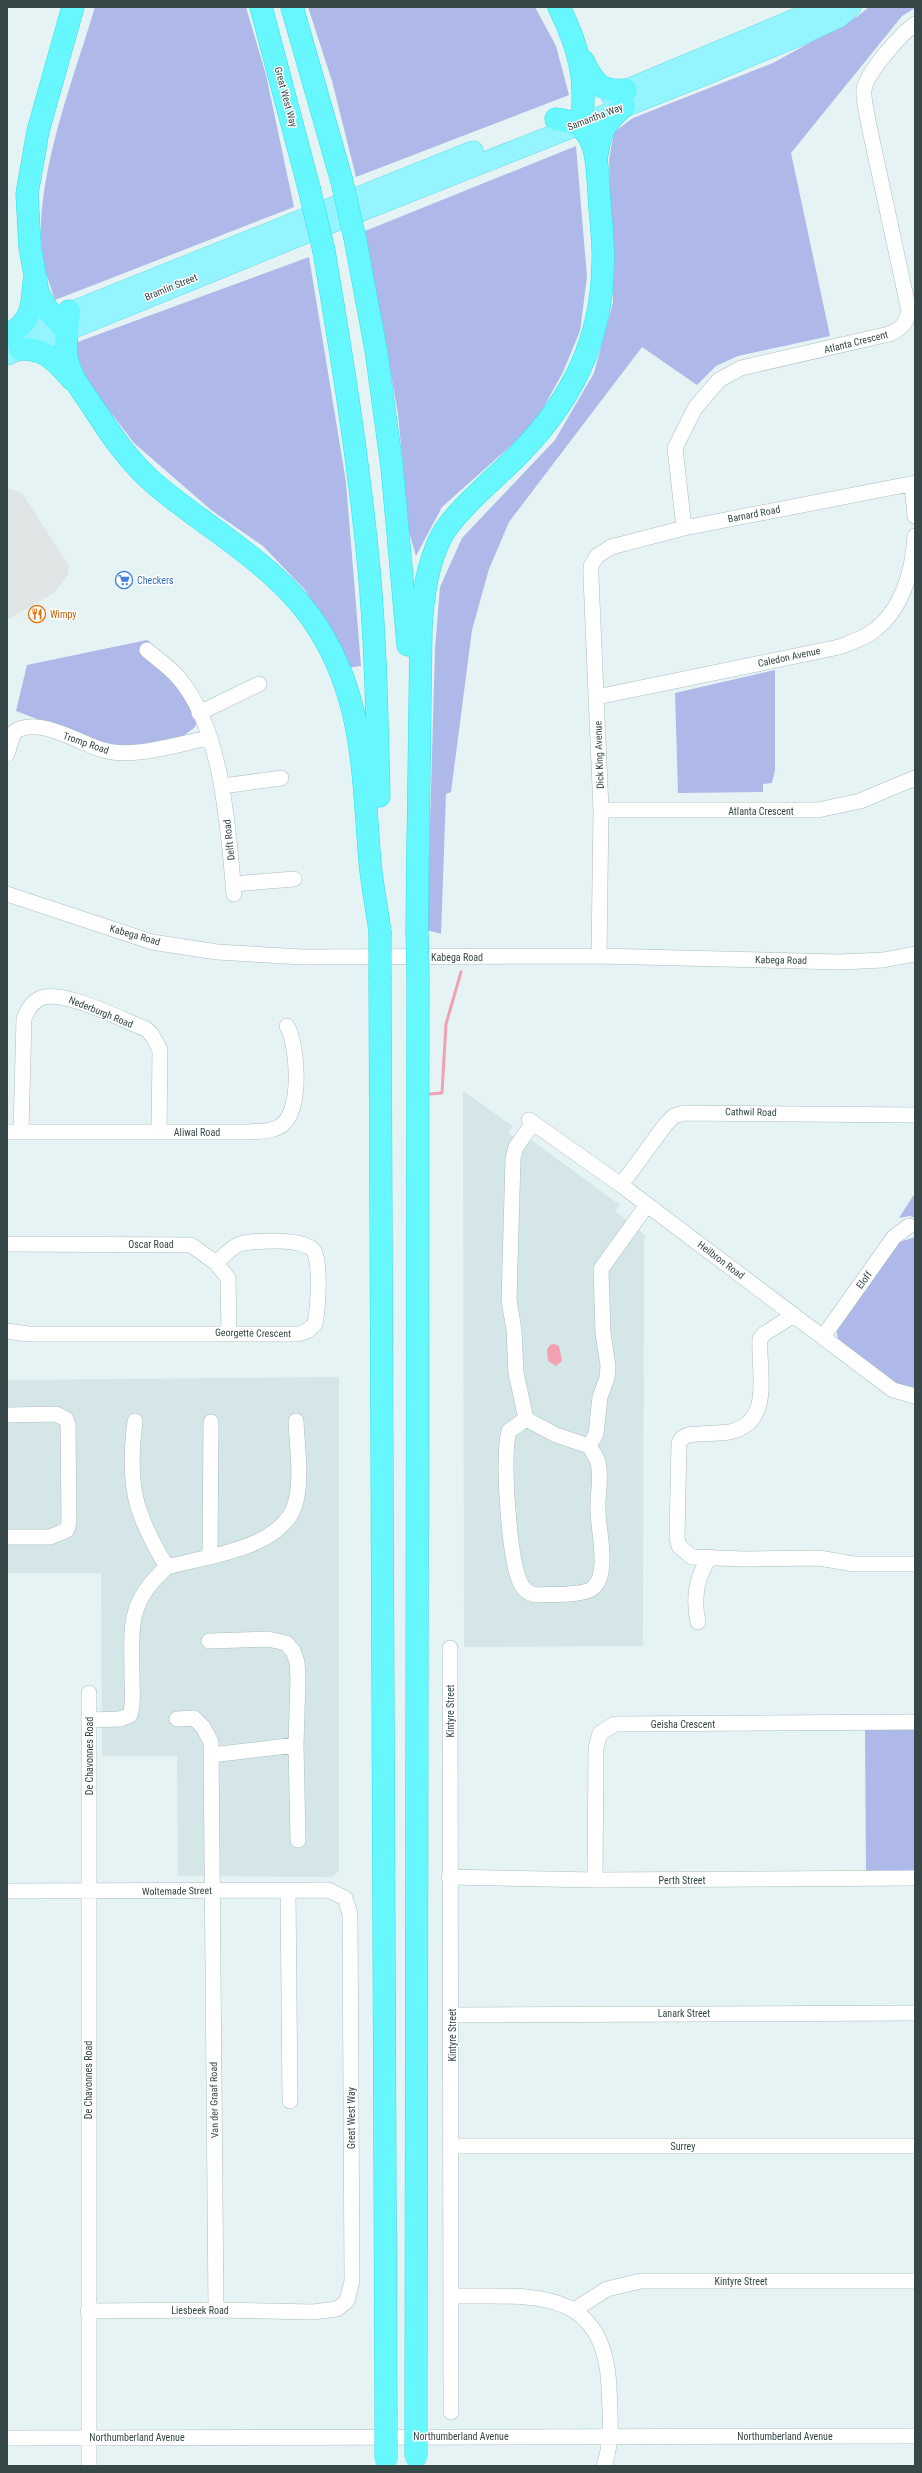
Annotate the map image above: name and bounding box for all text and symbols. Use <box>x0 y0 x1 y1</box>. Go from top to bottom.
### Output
street label: Great West Way <box>273 66 299 128</box>
street label: Samantha Way <box>566 101 624 133</box>
street label: Bramlin Street <box>143 271 199 303</box>
street label: Atlanta Crescent <box>823 329 889 355</box>
street label: Barnard Road <box>727 504 781 524</box>
supermarket icon: Checkers <box>114 570 134 590</box>
place label: Checkers <box>137 575 174 586</box>
restaurant icon: Wimpy <box>27 604 47 624</box>
place label: Wimpy <box>50 609 76 620</box>
street label: Caledon Avenue <box>757 645 821 669</box>
street label: Dick King Avenue <box>592 721 606 789</box>
street label: Tromp Road <box>62 730 110 756</box>
street label: Atlanta Crescent <box>728 806 794 817</box>
street label: Delft Road <box>221 819 237 861</box>
street label: Kabega Road <box>109 923 162 947</box>
street label: Kabega Road <box>431 952 483 963</box>
street label: Kabega Road <box>755 954 807 966</box>
street label: Nederburgh Road <box>67 994 135 1030</box>
street label: Cathwil Road <box>725 1106 777 1118</box>
street label: Aliwal Road <box>174 1127 220 1138</box>
street label: Oscar Road <box>128 1239 174 1250</box>
street label: Heilbron Road <box>695 1239 747 1281</box>
street label: Eloff <box>854 1269 874 1291</box>
street label: Georgette Crescent <box>215 1327 291 1339</box>
street label: Kintyre Street <box>445 1684 456 1738</box>
street label: De Chavonnes Road <box>84 1717 95 1795</box>
street label: Geisha Crescent <box>651 1719 715 1730</box>
street label: Perth Street <box>659 1875 706 1886</box>
street label: Woltemade Street <box>142 1885 212 1897</box>
street label: Kintyre Street <box>447 2008 458 2062</box>
street label: Lanark Street <box>658 2008 710 2019</box>
street label: De Chavonnes Road <box>83 2041 94 2119</box>
street label: Van der Graaf Road <box>208 2062 220 2138</box>
street label: Great West Way <box>346 2087 357 2149</box>
street label: Surrey <box>671 2141 695 2152</box>
street label: Kintyre Street <box>714 2276 768 2287</box>
street label: Liesbeek Road <box>171 2305 229 2316</box>
street label: Northumberland Avenue <box>413 2431 509 2442</box>
street label: Northumberland Avenue <box>737 2431 833 2442</box>
street label: Northumberland Avenue <box>89 2432 185 2443</box>

